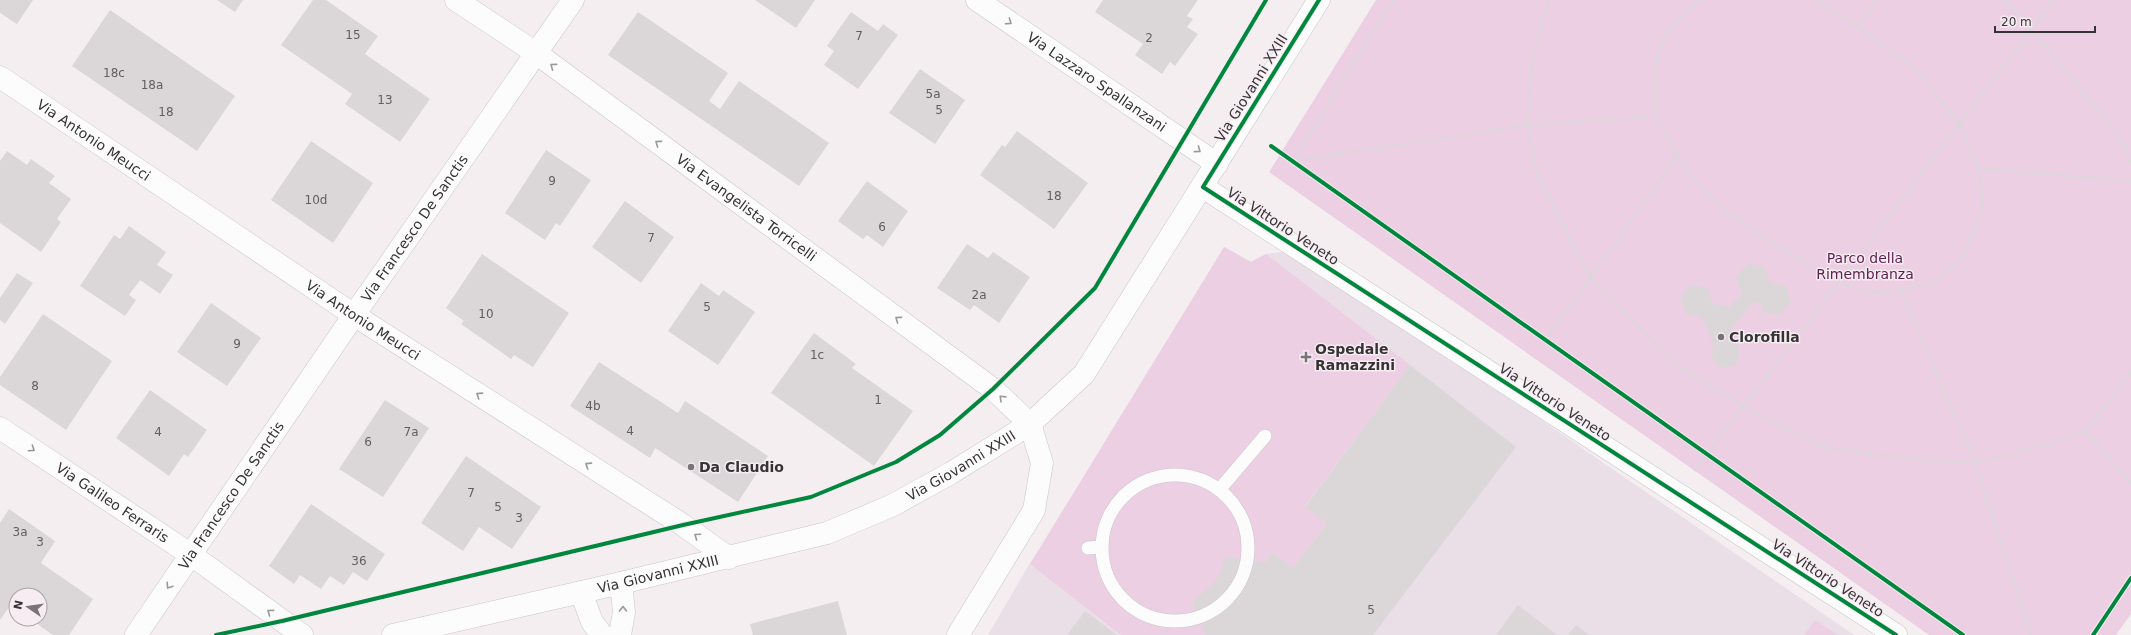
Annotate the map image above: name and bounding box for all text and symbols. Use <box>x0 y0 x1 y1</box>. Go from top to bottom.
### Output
scale bar <box>1995 8 2095 34</box>
text: 20 m <box>2001 15 2032 29</box>
one-way arrow <box>1005 17 1012 24</box>
house number: 15 <box>345 28 361 42</box>
house number: 7 <box>855 29 863 43</box>
street label: Via Lazzaro Spallanzani <box>1024 29 1169 135</box>
house number: 2 <box>1145 31 1153 45</box>
street label: Via Giovanni XXIII <box>1211 31 1291 145</box>
one-way arrow <box>551 64 558 71</box>
house number: 18c <box>103 66 125 80</box>
house number: 18a <box>141 78 163 92</box>
house number: 5a <box>926 87 941 101</box>
house number: 13 <box>377 93 393 107</box>
street label: Via Antonio Meucci <box>34 96 154 184</box>
house number: 5 <box>935 103 943 117</box>
house number: 18 <box>158 105 174 119</box>
one-way arrow <box>655 140 662 148</box>
one-way arrow <box>1193 145 1200 152</box>
street label: Via Evangelista Torricelli <box>673 151 820 264</box>
street label: Via Francesco De Sanctis <box>358 152 471 305</box>
house number: 9 <box>548 174 556 188</box>
street label: Via Vittorio Veneto <box>1224 184 1342 268</box>
house number: 18 <box>1046 189 1062 203</box>
house number: 10d <box>305 193 327 207</box>
house number: 6 <box>878 220 886 234</box>
house number: 7 <box>647 231 655 245</box>
park label: Parco della Rimembranza <box>1816 250 1914 282</box>
street label: Via Antonio Meucci <box>303 277 423 363</box>
house number: 2a <box>972 288 987 302</box>
house number: 5 <box>703 300 711 314</box>
house number: 10 <box>478 307 494 321</box>
one-way arrow <box>896 317 903 324</box>
place label: Clorofilla <box>1729 329 1800 345</box>
marker: Clorofilla <box>1716 332 1726 342</box>
house number: 9 <box>233 337 241 351</box>
place label: Ospedale Ramazzini <box>1315 341 1395 373</box>
house number: 1c <box>810 348 824 362</box>
marker: Ospedale Ramazzini <box>1300 351 1312 363</box>
street label: Via Vittorio Veneto <box>1496 360 1614 444</box>
house number: 8 <box>31 379 39 393</box>
one-way arrow <box>476 392 483 399</box>
house number: 1 <box>874 393 882 407</box>
one-way arrow <box>999 395 1007 402</box>
house number: 4b <box>585 399 601 413</box>
street label: Via Francesco De Sanctis <box>175 418 287 572</box>
house number: 4 <box>626 424 634 438</box>
house number: 4 <box>154 425 162 439</box>
house number: 7a <box>404 425 419 439</box>
street label: Via Giovanni XXIII <box>903 427 1018 504</box>
house number: 6 <box>364 435 372 449</box>
one-way arrow <box>28 444 35 451</box>
place label: Da Claudio <box>699 459 784 475</box>
street label: Via Galileo Ferraris <box>53 460 172 546</box>
one-way arrow <box>585 462 592 470</box>
marker: Da Claudio <box>686 462 696 472</box>
house number: 7 <box>467 486 475 500</box>
house number: 5 <box>494 500 502 514</box>
house number: 3 <box>515 511 523 525</box>
house number: 3a <box>13 525 28 539</box>
one-way arrow <box>695 533 702 540</box>
house number: 3 <box>36 535 44 549</box>
street label: Via Vittorio Veneto <box>1769 536 1887 620</box>
street label: Via Giovanni XXIII <box>596 552 720 596</box>
house number: 36 <box>351 554 367 568</box>
one-way arrow <box>166 582 173 589</box>
north arrow <box>8 587 48 627</box>
text: N <box>11 599 26 611</box>
house number: 5 <box>1367 603 1375 617</box>
one-way arrow <box>619 606 628 612</box>
one-way arrow <box>267 609 274 617</box>

